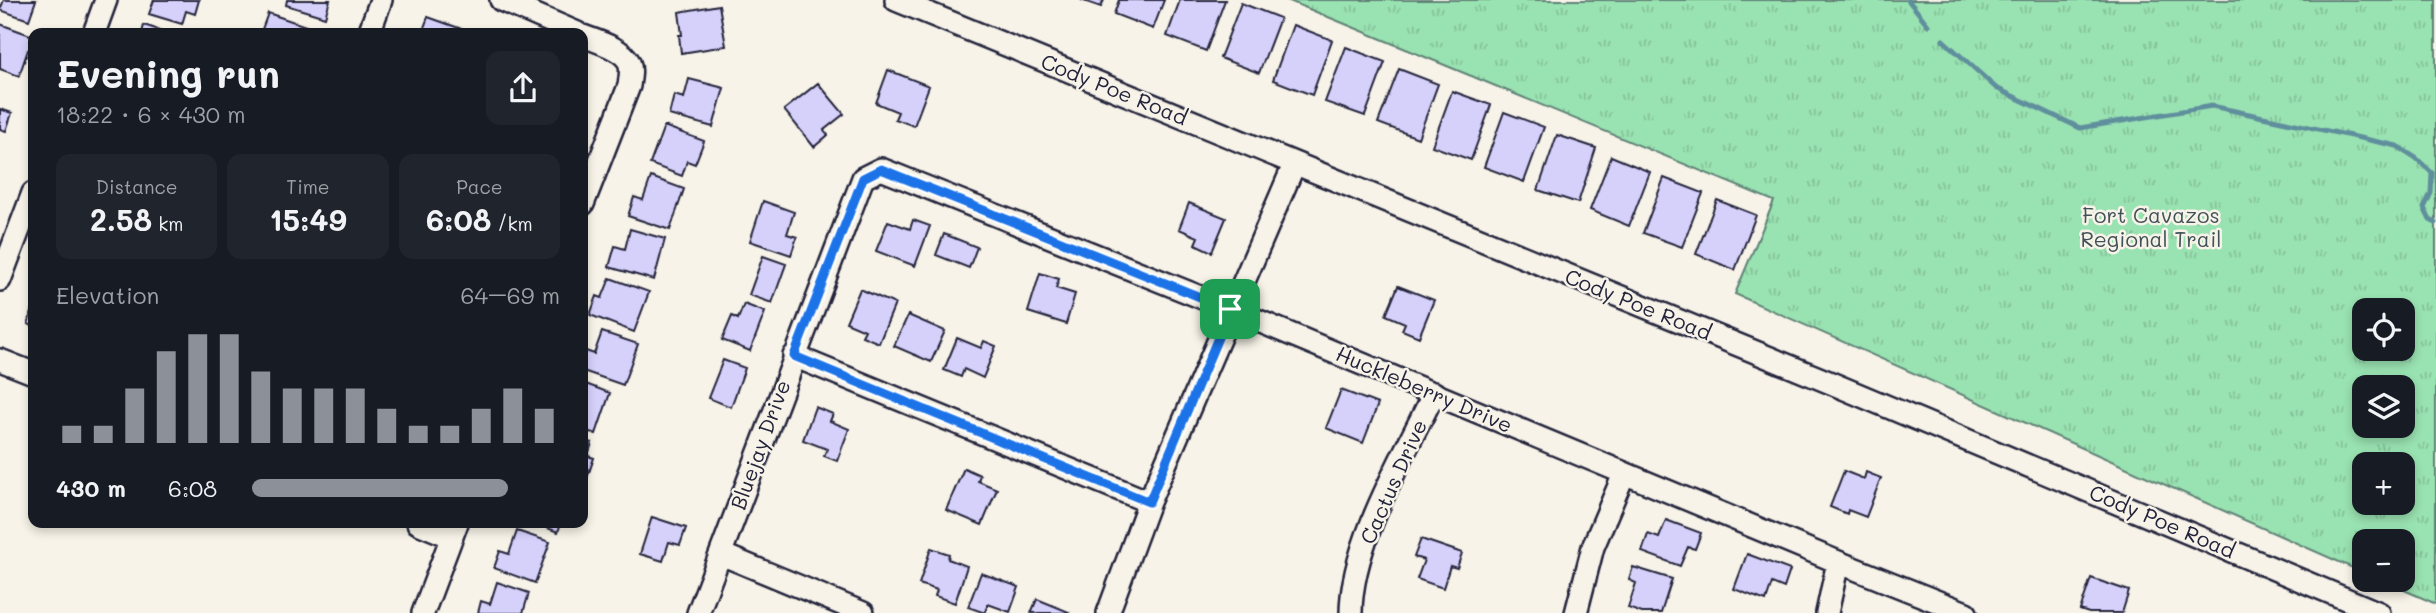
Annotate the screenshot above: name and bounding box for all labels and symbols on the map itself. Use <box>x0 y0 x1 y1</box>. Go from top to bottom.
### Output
street label: Cody Poe Road <box>1037 47 1192 130</box>
park label: Fort Cavazos Regional Trail <box>2080 201 2222 252</box>
street label: Cody Poe Road <box>1561 262 1716 345</box>
pin <box>1200 279 1260 339</box>
street label: Huckleberry Drive <box>1332 339 1517 438</box>
street label: Bluejay Drive <box>724 376 796 513</box>
street label: Cactus Drive <box>1353 415 1432 548</box>
street label: Cody Poe Road <box>2086 478 2240 563</box>

